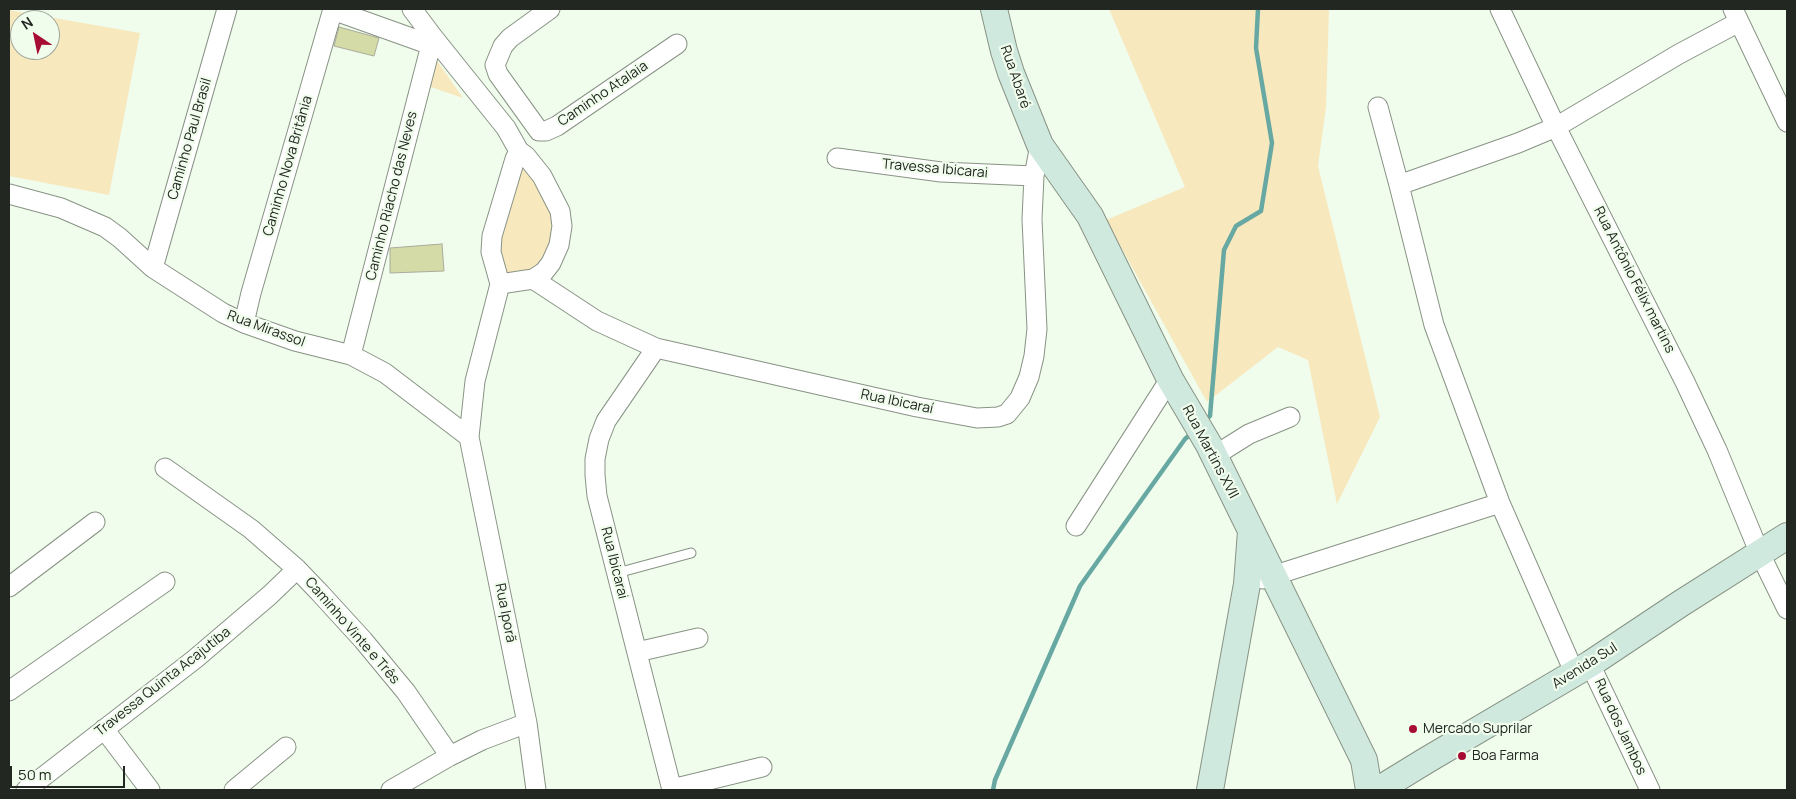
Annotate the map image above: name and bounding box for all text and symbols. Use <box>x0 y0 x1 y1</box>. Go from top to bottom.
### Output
north arrow <box>10 10 60 60</box>
text: N <box>17 12 36 34</box>
street label: Rua Abaré <box>996 43 1034 111</box>
street label: Caminho Atalaia <box>555 58 651 130</box>
street label: Caminho Paul Brasil <box>165 76 215 202</box>
street label: Caminho Nova Britânia <box>260 94 316 238</box>
street label: Caminho Riacho das Neves <box>363 110 421 282</box>
street label: Travessa Ibicarai <box>881 156 989 182</box>
street label: Rua Antônio Félix martins <box>1590 204 1678 356</box>
street label: Rua Mirassol <box>225 307 307 351</box>
street label: Rua Ibicaraí <box>859 386 935 418</box>
street label: Rua Martins XVII <box>1178 403 1242 501</box>
street label: Rua Ibicarai <box>597 525 631 601</box>
street label: Caminho Vinte e Três <box>301 574 403 688</box>
street label: Rua Iporã <box>491 582 519 644</box>
street label: Travessa Quinta Acajutiba <box>92 624 234 740</box>
street label: Avenida Sul <box>1549 639 1621 693</box>
street label: Rua dos Jambos <box>1590 676 1650 778</box>
place label: Mercado Suprilar <box>1423 721 1532 737</box>
marker: Mercado Suprilar <box>1407 723 1419 735</box>
place label: Boa Farma <box>1472 748 1539 764</box>
marker: Boa Farma <box>1456 750 1468 762</box>
scale bar <box>12 756 128 788</box>
text: 50 m <box>18 764 52 785</box>

